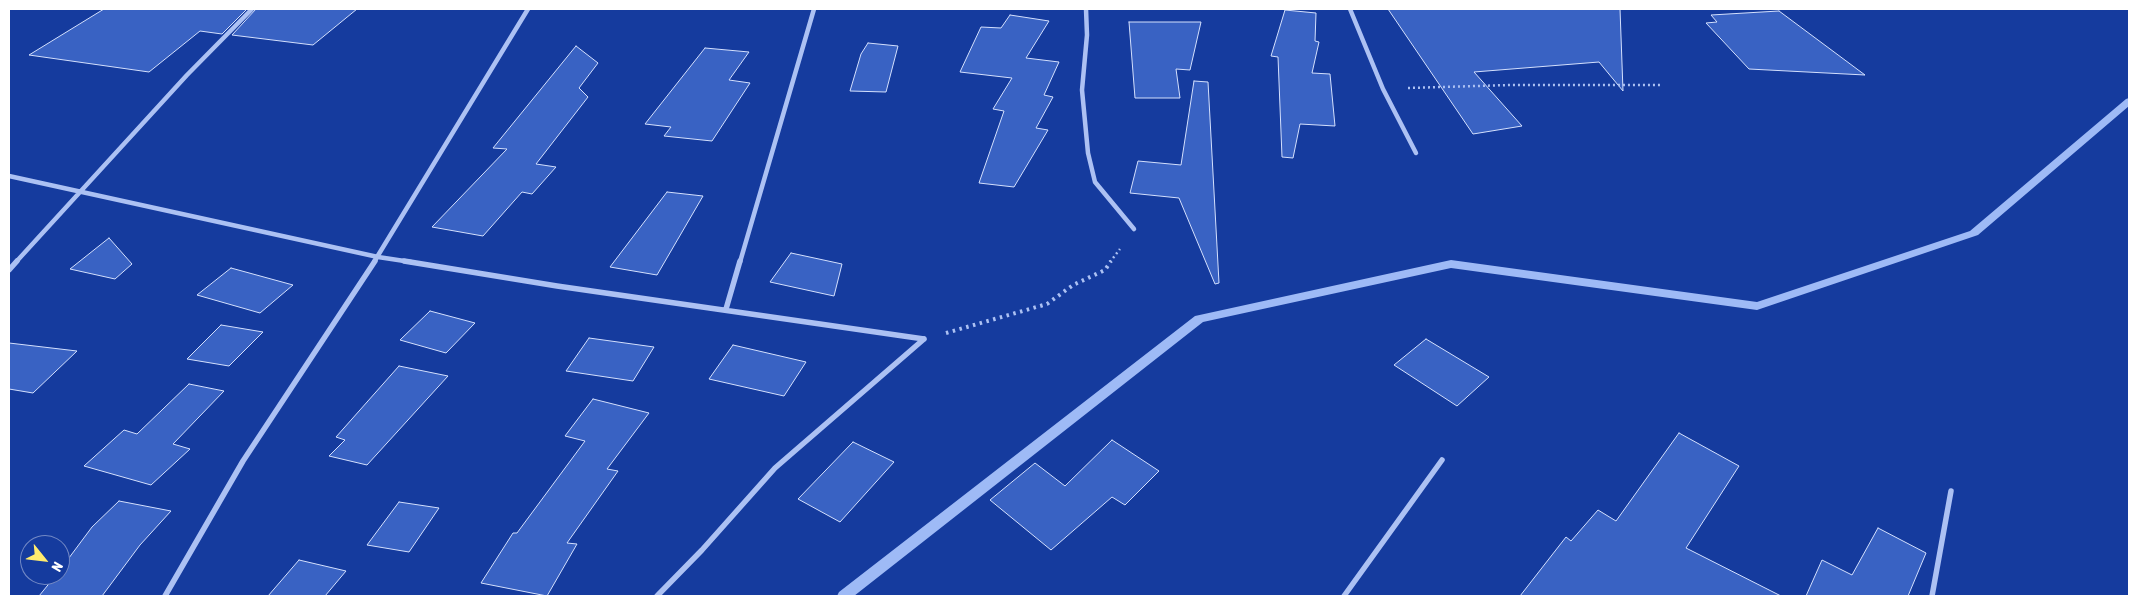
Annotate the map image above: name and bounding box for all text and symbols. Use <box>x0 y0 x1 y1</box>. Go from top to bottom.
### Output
north arrow <box>20 535 70 585</box>
text: N <box>48 559 66 574</box>

